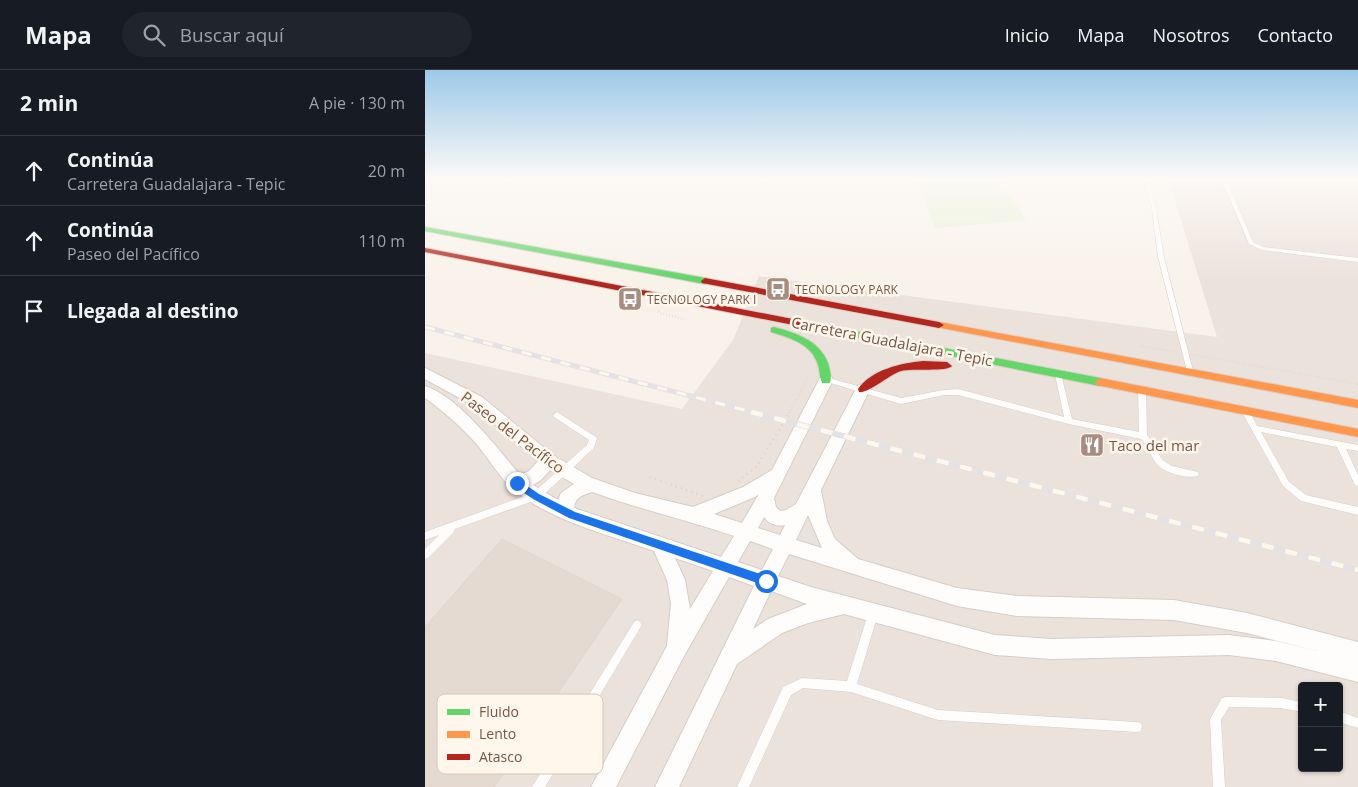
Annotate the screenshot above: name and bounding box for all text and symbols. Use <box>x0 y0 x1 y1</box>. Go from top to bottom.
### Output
search box <box>122 12 472 57</box>
text: Mapa <box>25 18 92 51</box>
icon: search <box>140 21 168 49</box>
text: Buscar aquí <box>180 22 284 48</box>
text: Inicio <box>1005 23 1049 47</box>
text: Mapa <box>1077 23 1125 47</box>
text: Nosotros <box>1153 23 1230 47</box>
text: Contacto <box>1258 23 1333 47</box>
text: 2 min <box>20 89 78 117</box>
text: A pie · 130 m <box>309 92 405 114</box>
text: Continúa <box>67 147 154 173</box>
icon: ahead <box>20 157 48 185</box>
text: 20 m <box>368 160 405 182</box>
text: Carretera Guadalajara - Tepic <box>67 173 285 195</box>
text: Continúa <box>67 217 154 243</box>
icon: ahead <box>20 227 48 255</box>
text: 110 m <box>359 230 405 252</box>
text: Paseo del Pacífico <box>67 243 200 265</box>
bus stop icon: TECNOLOGY PARK <box>765 276 791 302</box>
place label: TECNOLOGY PARK <box>795 281 899 298</box>
bus stop icon: TECNOLOGY PARK I <box>617 286 643 312</box>
place label: TECNOLOGY PARK I <box>647 291 756 308</box>
icon: arrive <box>20 297 48 325</box>
text: Llegada al destino <box>67 298 239 324</box>
street label: Carretera Guadalajara - Tepic <box>790 312 994 370</box>
street label: Paseo del Pacífico <box>457 387 569 477</box>
restaurant icon: Taco del mar <box>1079 432 1105 458</box>
place label: Taco del mar <box>1109 435 1199 455</box>
route end <box>506 472 529 495</box>
route start <box>755 570 778 593</box>
map controls <box>1298 682 1343 772</box>
button: + <box>1298 682 1343 727</box>
legend <box>437 694 603 774</box>
text: Fluido <box>479 702 519 721</box>
text: Lento <box>479 724 516 743</box>
button: − <box>1298 727 1343 772</box>
text: Atasco <box>479 747 522 766</box>

